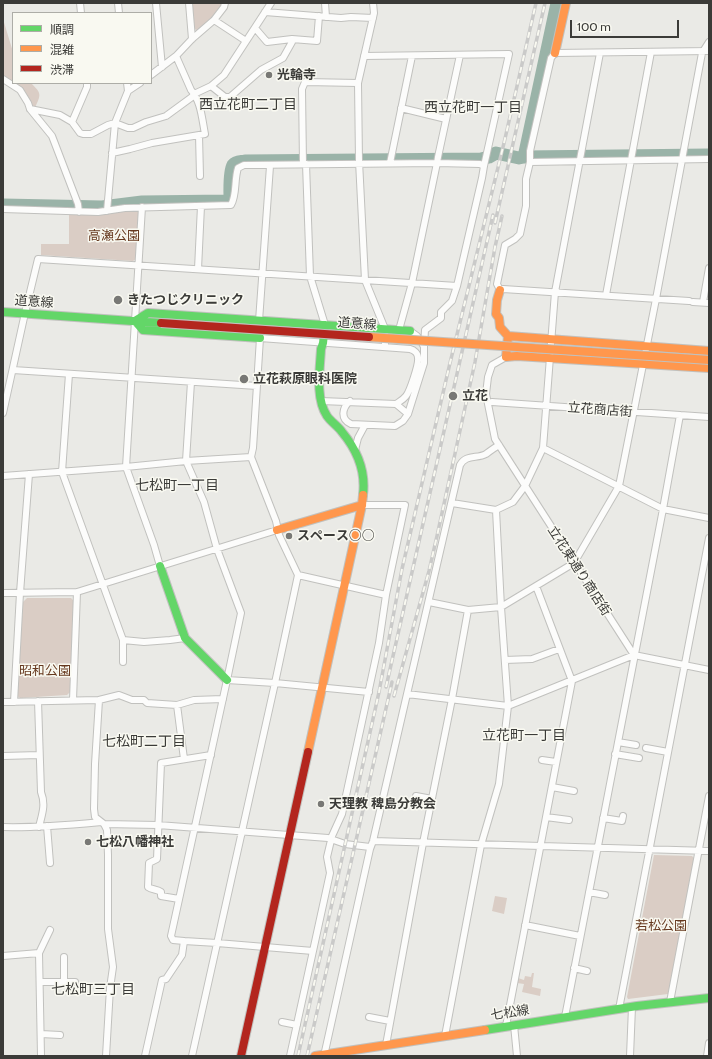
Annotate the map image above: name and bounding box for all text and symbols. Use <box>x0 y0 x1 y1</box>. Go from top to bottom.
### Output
legend <box>12 12 152 84</box>
scale bar <box>572 12 681 38</box>
text: 100 m <box>577 19 611 34</box>
text: 順調 <box>50 22 74 37</box>
text: 混雑 <box>50 42 74 57</box>
text: 渋滞 <box>50 62 74 77</box>
place label: 光輪寺 <box>277 67 316 83</box>
marker: 光輪寺 <box>264 70 274 80</box>
district label: 西立花町二丁目 <box>199 97 297 113</box>
district label: 西立花町一丁目 <box>424 100 522 116</box>
park label: 高瀬公園 <box>88 228 140 244</box>
place label: きたつじクリニック <box>127 292 244 308</box>
street label: 道意線 <box>14 293 54 311</box>
marker: きたつじクリニック <box>112 294 124 306</box>
street label: 道意線 <box>337 315 377 333</box>
place label: 立花萩原眼科医院 <box>253 371 357 387</box>
marker: 立花萩原眼科医院 <box>238 373 250 385</box>
place label: 立花 <box>462 388 488 404</box>
marker: 立花 <box>447 390 459 402</box>
street label: 立花商店街 <box>567 400 633 420</box>
district label: 七松町一丁目 <box>135 478 219 494</box>
street label: 立花東通り商店街 <box>544 523 614 619</box>
place label: スペース○○ <box>297 528 375 544</box>
marker: スペース○○ <box>284 531 294 541</box>
park label: 昭和公園 <box>19 663 71 679</box>
district label: 立花町一丁目 <box>482 728 566 744</box>
district label: 七松町二丁目 <box>102 734 186 750</box>
place label: 天理教 稗島分教会 <box>329 796 436 812</box>
marker: 天理教 稗島分教会 <box>316 799 326 809</box>
place label: 七松八幡神社 <box>96 834 174 850</box>
marker: 七松八幡神社 <box>83 837 93 847</box>
park label: 若松公園 <box>635 918 687 934</box>
district label: 七松町三丁目 <box>51 982 135 998</box>
street label: 七松線 <box>490 1002 530 1024</box>

